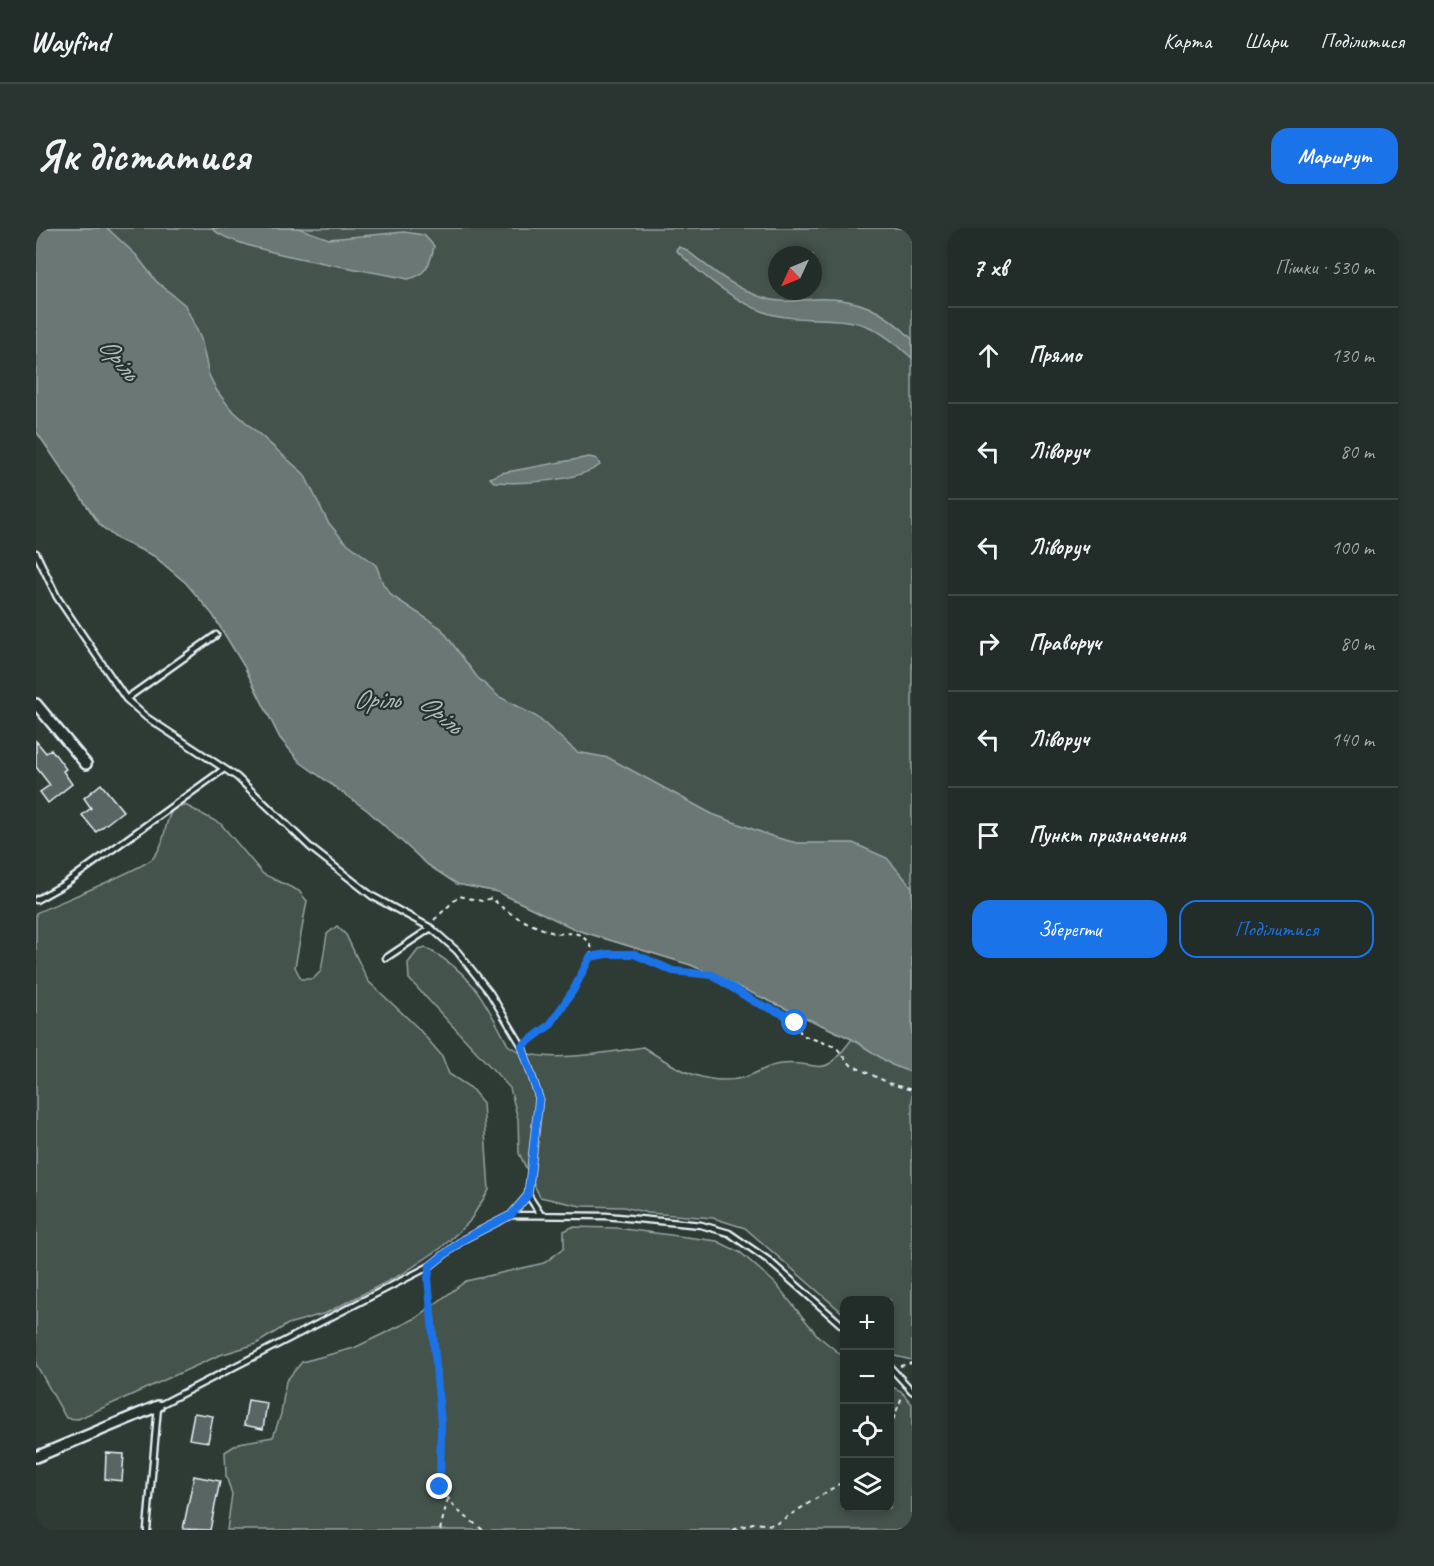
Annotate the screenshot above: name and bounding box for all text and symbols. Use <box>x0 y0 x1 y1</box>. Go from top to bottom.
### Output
text: Wayfind <box>30 24 109 59</box>
text: Карта <box>1163 28 1211 54</box>
text: Шари <box>1244 28 1288 54</box>
text: Поділитися <box>1321 28 1404 54</box>
button: Маршрут <box>1271 128 1398 184</box>
text: Як дістатися <box>36 130 250 183</box>
north arrow <box>768 246 822 300</box>
text: 7 хв <box>972 251 1007 284</box>
text: Пішки · 530 m <box>1275 255 1374 280</box>
water label: Оріль <box>91 330 149 389</box>
icon: ahead <box>972 339 1005 372</box>
text: Прямо <box>1029 341 1081 369</box>
text: 130 m <box>1331 343 1374 368</box>
icon: left <box>972 435 1005 468</box>
text: Ліворуч <box>1029 437 1089 465</box>
text: 80 m <box>1340 439 1374 464</box>
icon: left <box>972 531 1005 564</box>
text: Ліворуч <box>1029 533 1089 561</box>
text: 100 m <box>1331 535 1374 560</box>
icon: right <box>972 627 1005 660</box>
text: Праворуч <box>1029 629 1101 657</box>
text: 80 m <box>1340 631 1374 656</box>
water label: Орiль <box>353 682 403 716</box>
water label: Оріль <box>413 685 472 743</box>
icon: left <box>972 723 1005 756</box>
text: Ліворуч <box>1029 725 1089 753</box>
text: 140 m <box>1331 727 1374 752</box>
icon: arrive <box>972 819 1005 852</box>
text: Пункт призначення <box>1029 821 1186 849</box>
button: Зберегти <box>972 900 1167 958</box>
button: Поділитися <box>1179 900 1374 958</box>
route start <box>781 1009 807 1035</box>
map controls <box>840 1296 894 1512</box>
button: + <box>840 1296 894 1350</box>
button: − <box>840 1350 894 1404</box>
button: locate <box>840 1404 894 1458</box>
button: layers <box>840 1458 894 1512</box>
route end <box>426 1473 452 1499</box>

